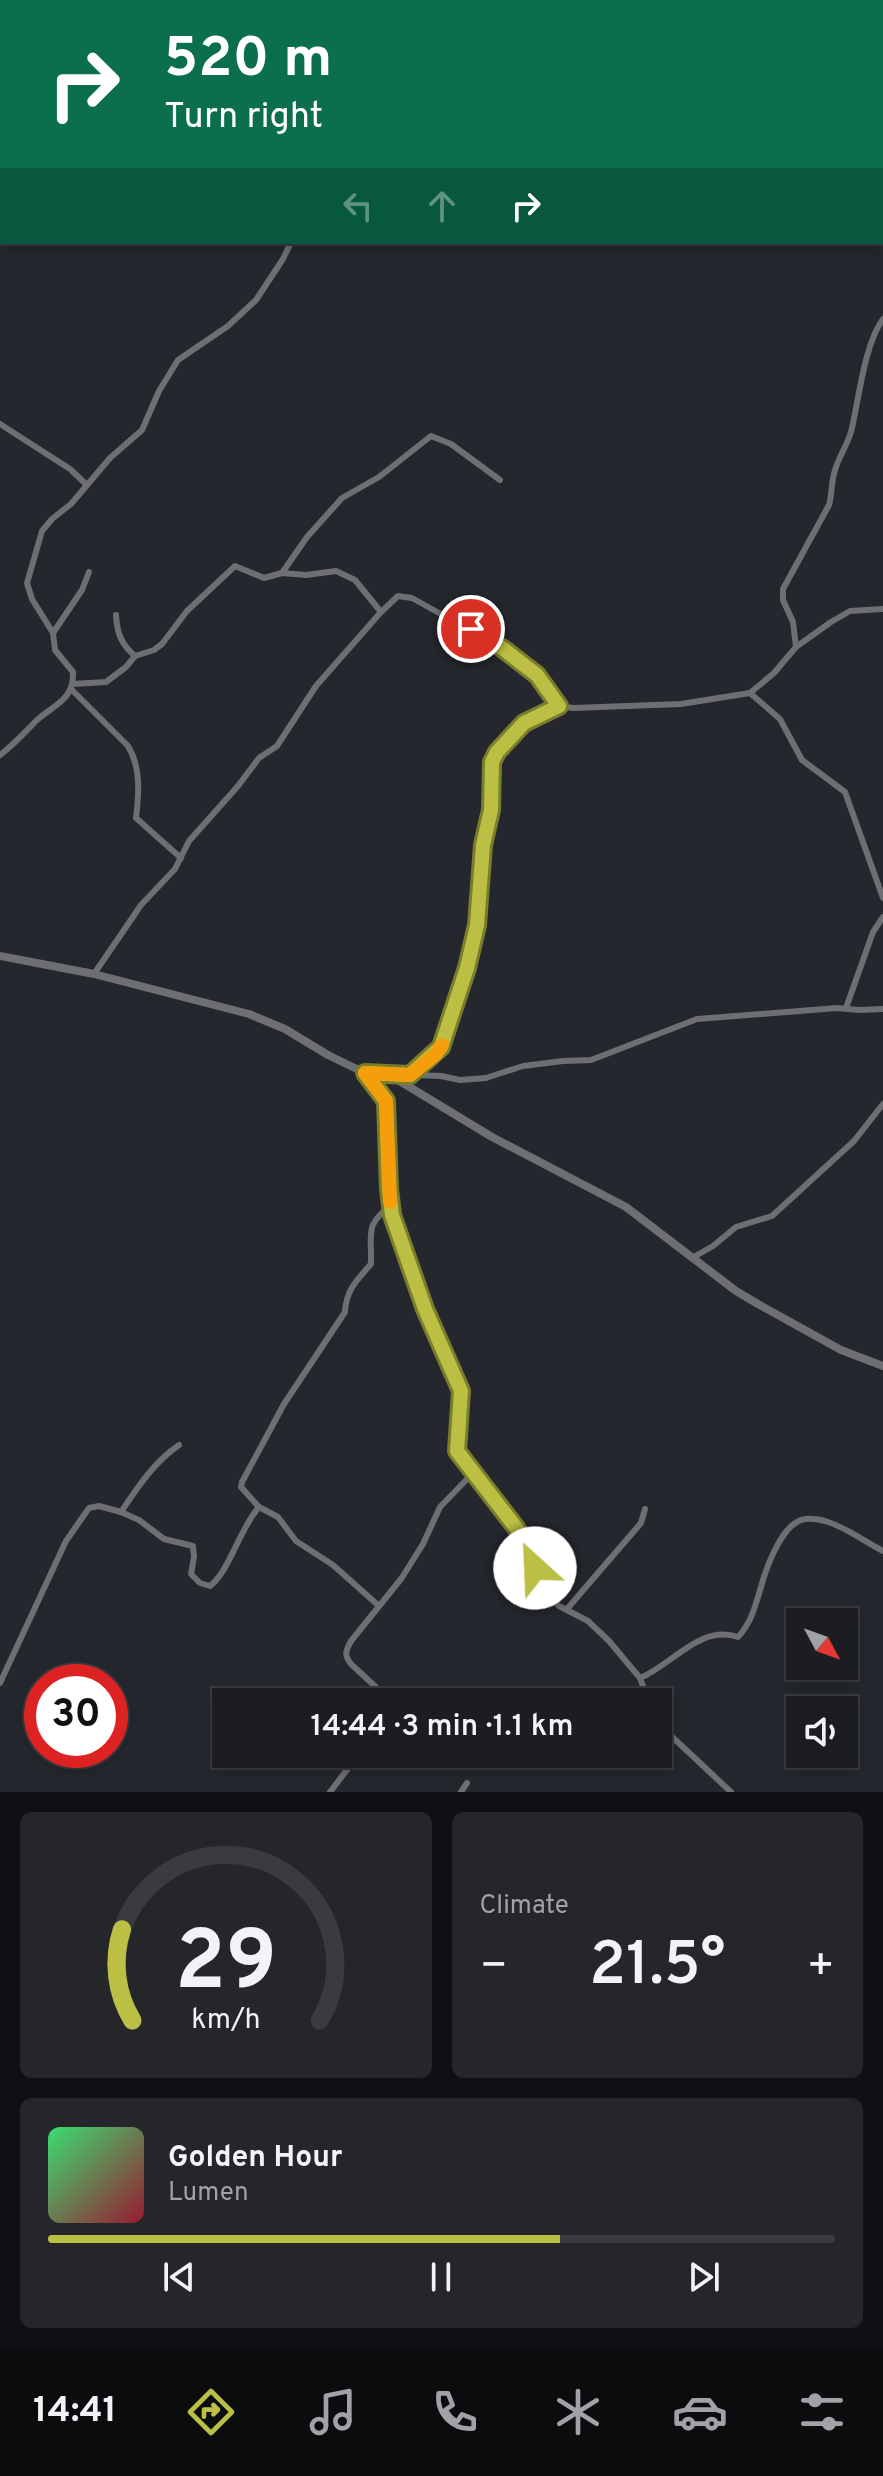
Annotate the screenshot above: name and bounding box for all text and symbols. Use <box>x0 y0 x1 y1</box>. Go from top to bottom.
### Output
text: 520 m <box>164 26 332 96</box>
icon: right <box>32 32 136 136</box>
text: Turn right <box>164 95 323 141</box>
icon: left <box>336 184 380 228</box>
icon: ahead <box>420 184 464 228</box>
icon: right <box>504 184 548 228</box>
pin <box>437 595 505 663</box>
icon: arrive <box>449 607 493 651</box>
position arrow <box>493 1526 577 1610</box>
north arrow <box>786 1608 858 1680</box>
map controls <box>786 1608 858 1768</box>
speed limit sign: 30 <box>24 1664 128 1768</box>
button: sound <box>786 1696 858 1768</box>
text: 14:44 · 3 min · 1.1 km <box>311 1709 573 1746</box>
text: Climate <box>480 1890 569 1923</box>
text: 29 <box>175 1914 277 2019</box>
text: 21.5° <box>589 1930 725 2006</box>
text: − <box>480 1940 508 1996</box>
text: + <box>807 1940 835 1996</box>
text: km/h <box>191 2003 260 2039</box>
text: Golden Hour <box>168 2140 342 2177</box>
text: Lumen <box>168 2177 249 2210</box>
icon: previous <box>157 2255 201 2299</box>
icon: pause <box>419 2255 463 2299</box>
icon: next <box>682 2255 726 2299</box>
icon: directions <box>183 2384 239 2440</box>
icon: music <box>305 2384 361 2440</box>
icon: phone <box>427 2384 483 2440</box>
icon: climate <box>550 2384 606 2440</box>
icon: car <box>672 2384 728 2440</box>
icon: filters <box>794 2384 850 2440</box>
text: 14:41 <box>33 2389 117 2435</box>

